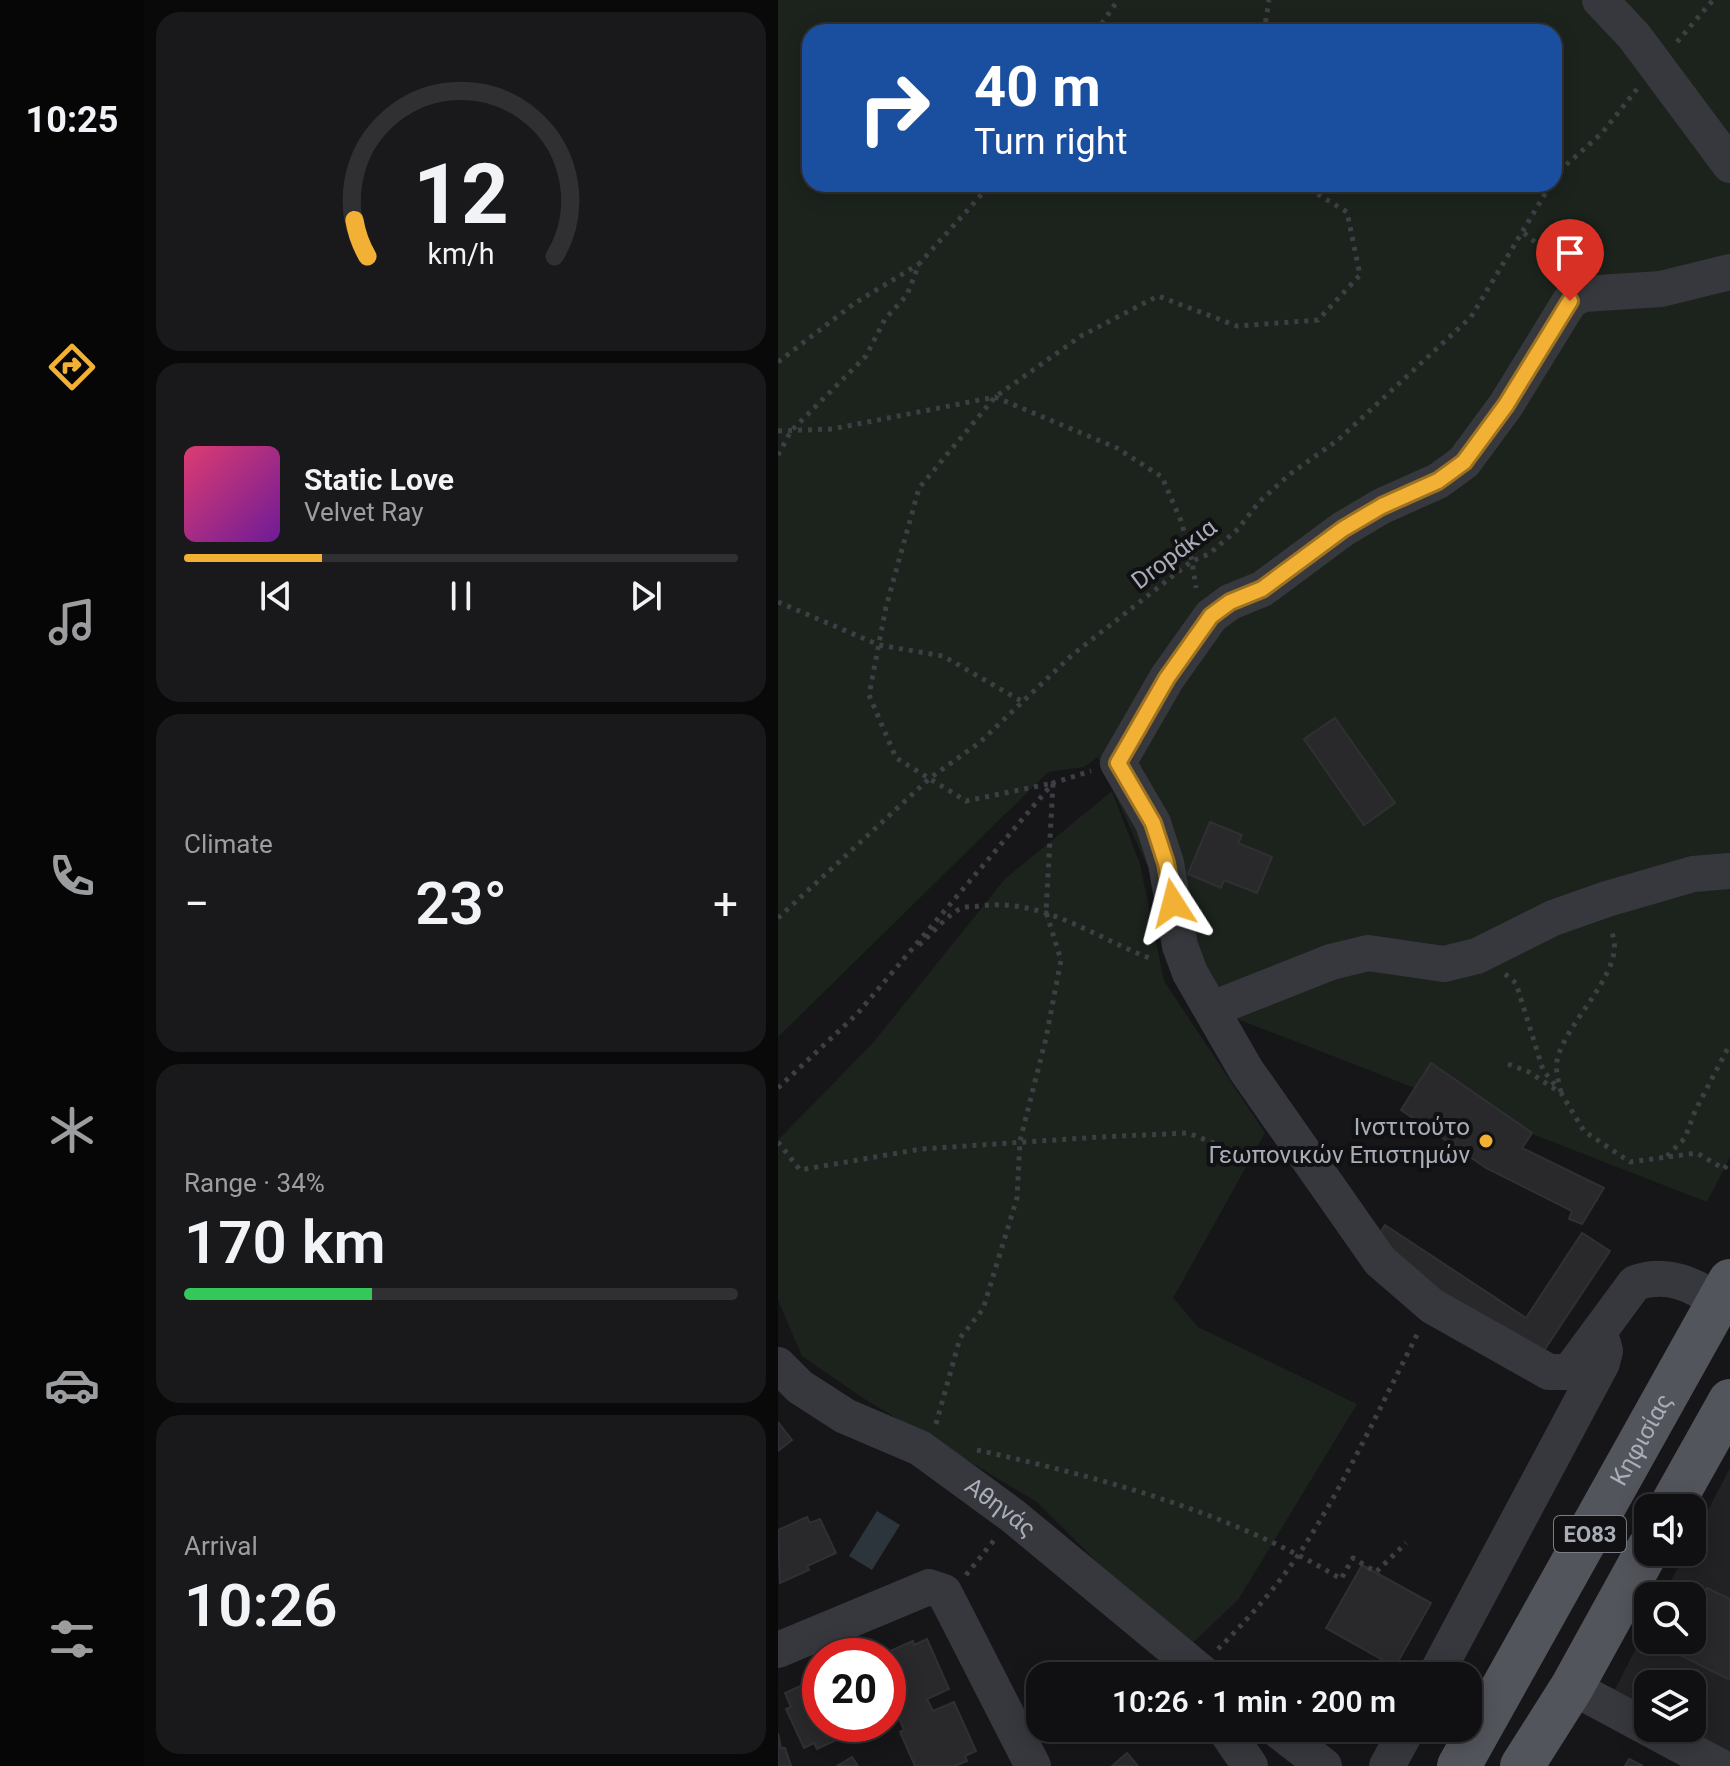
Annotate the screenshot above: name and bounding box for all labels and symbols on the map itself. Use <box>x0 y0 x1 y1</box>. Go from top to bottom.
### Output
pin <box>1536 219 1604 301</box>
street label: Dropάκια <box>1126 513 1222 595</box>
position arrow <box>1131 861 1215 945</box>
place label: Ινστιτούτο Γεωπονικών Επιστημών <box>1208 1113 1470 1169</box>
marker: Ινστιτούτο Γεωπονικών Επιστημών <box>1477 1132 1495 1150</box>
street label: Κηφισίας <box>1605 1389 1678 1490</box>
street label: Αθηνάς <box>960 1472 1041 1543</box>
road number: ΕΟ83 <box>1554 1516 1626 1552</box>
speed limit sign: 20 <box>802 1638 906 1742</box>

